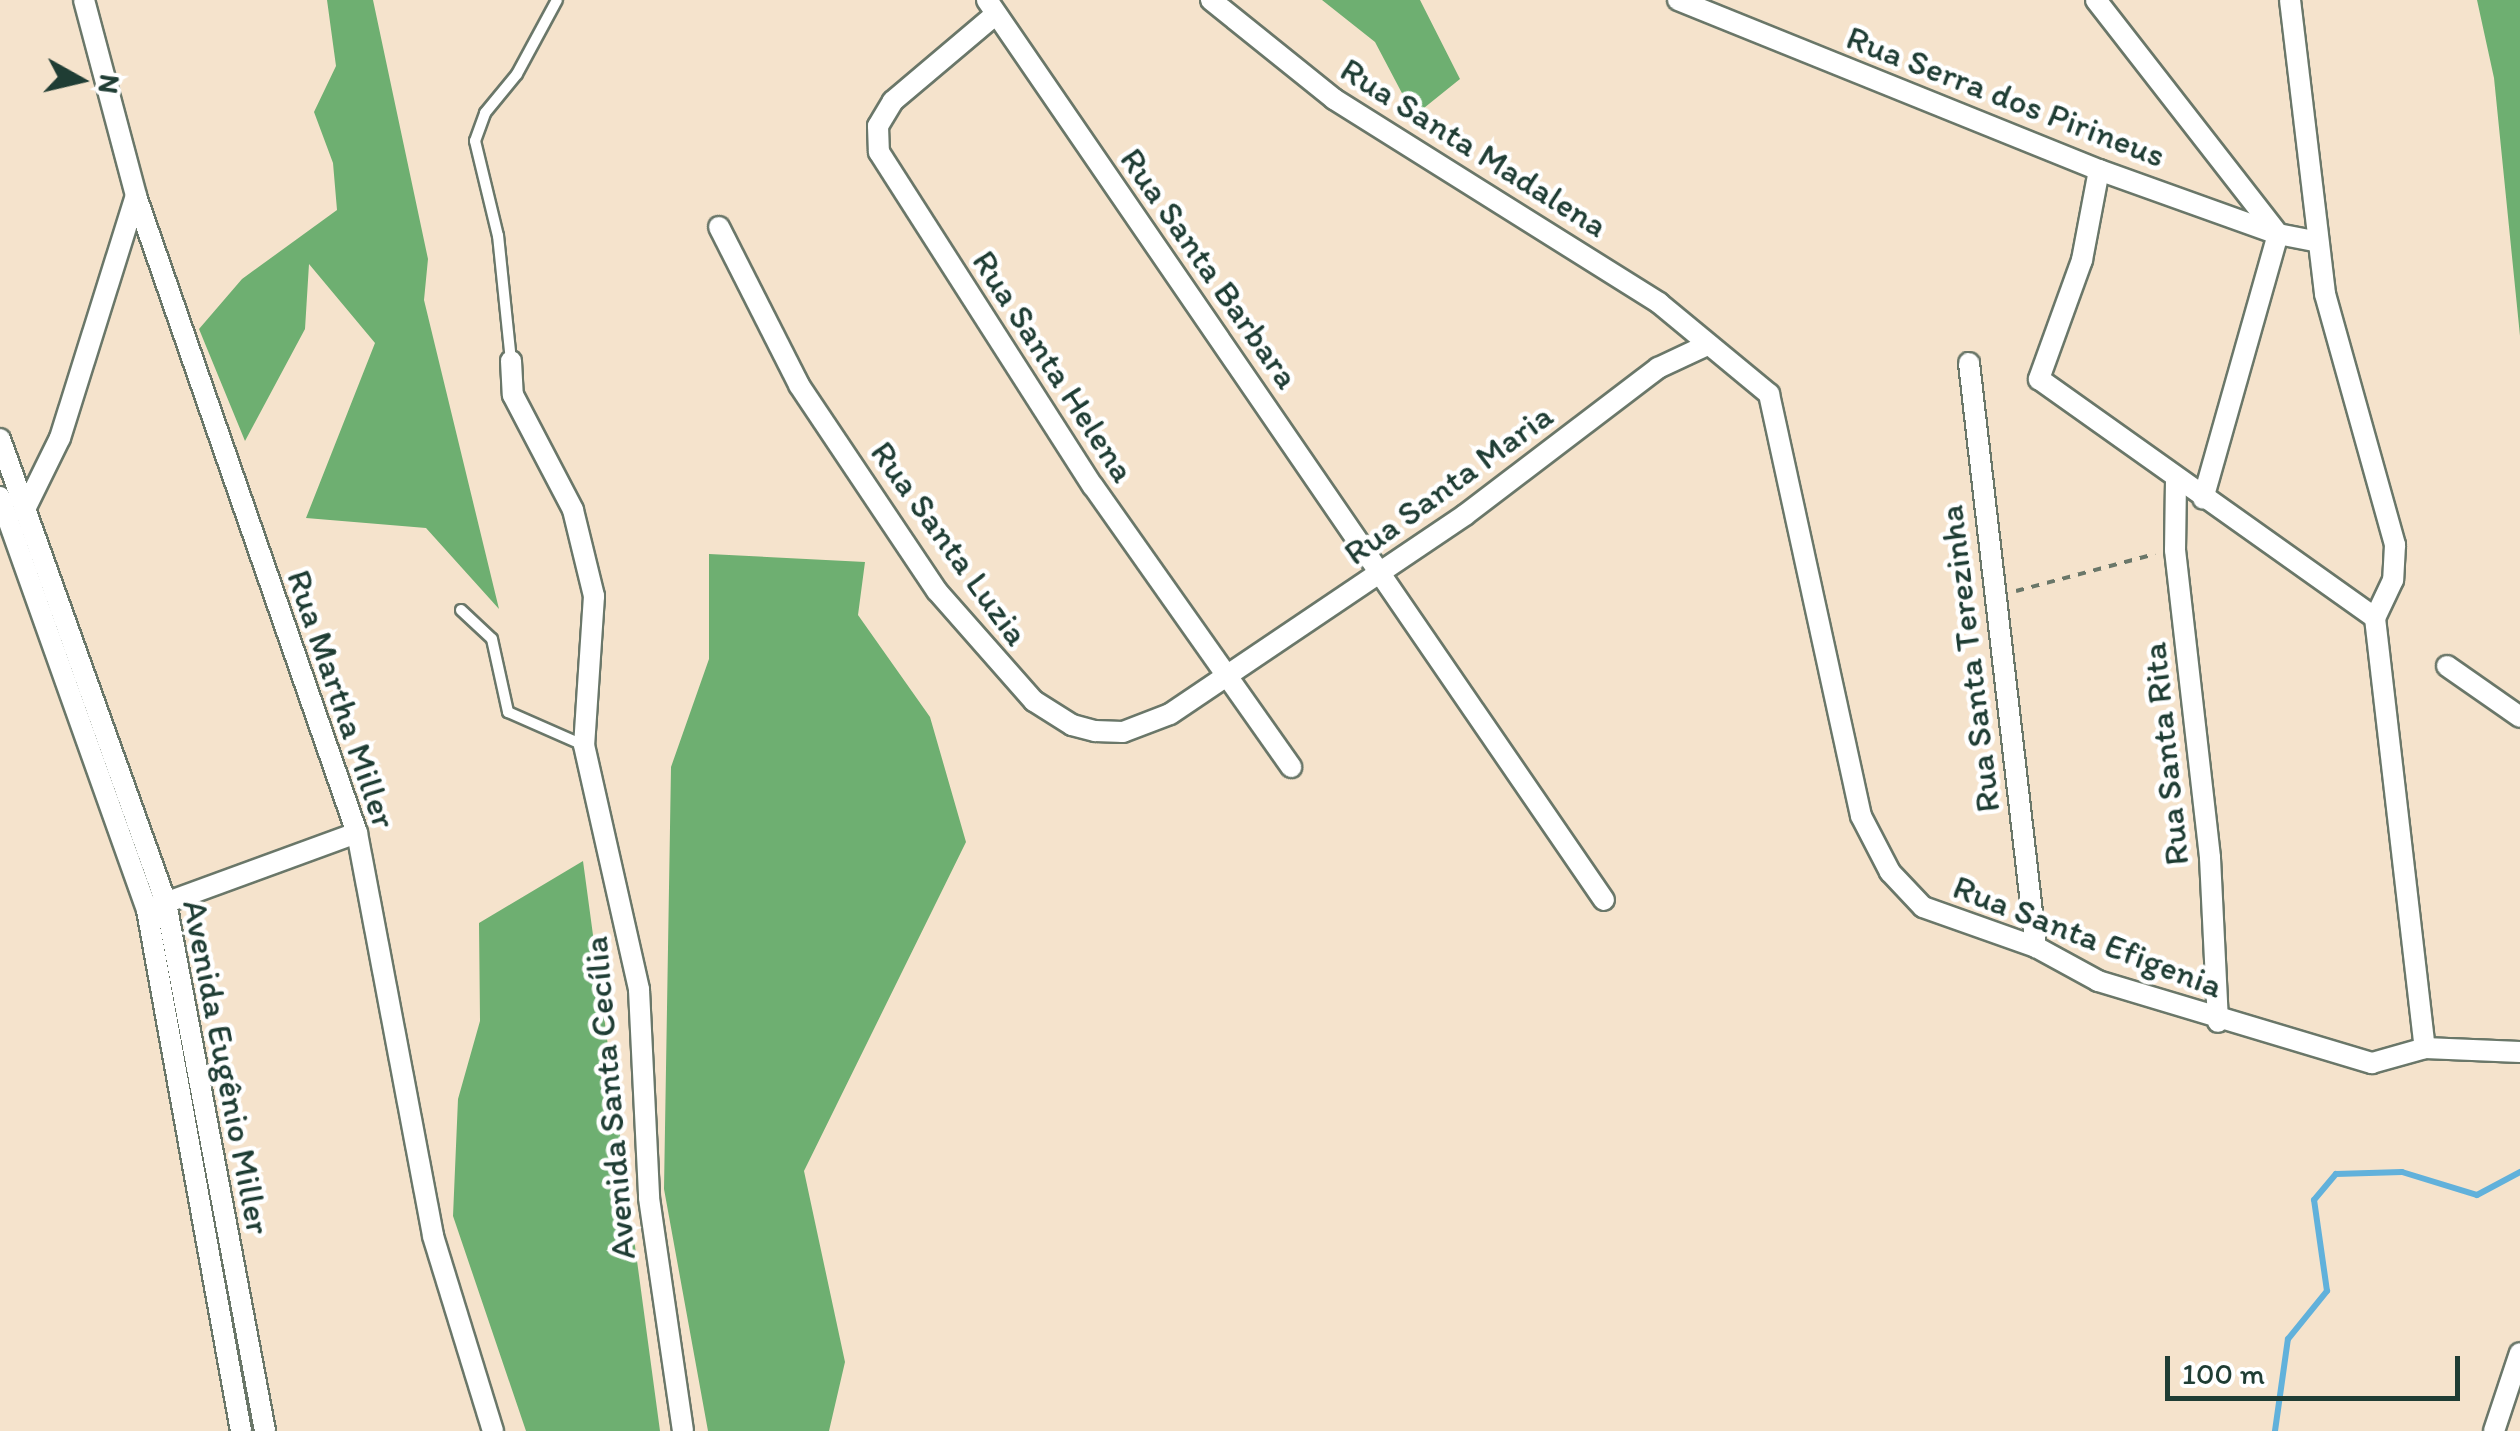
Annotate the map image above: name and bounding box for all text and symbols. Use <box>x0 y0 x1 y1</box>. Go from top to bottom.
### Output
street label: Rua Serra dos Pirineus <box>1841 16 2171 176</box>
north arrow <box>30 30 130 130</box>
street label: Rua Santa Madalena <box>1332 47 1616 247</box>
text: N <box>92 72 128 96</box>
street label: Rua Santa Barbara <box>1111 140 1309 396</box>
street label: Rua Santa Helena <box>964 243 1144 489</box>
street label: Rua Santa Maria <box>1335 394 1561 574</box>
street label: Rua Santa Luzia <box>862 433 1038 653</box>
street label: Rua Santa Terezinha <box>1929 504 2009 814</box>
street label: Rua Martha Miller <box>278 565 406 833</box>
street label: Rua Santa Rita <box>2133 641 2197 867</box>
street label: Rua Santa Efigenia <box>1948 866 2228 1006</box>
street label: Avenida Eugênio Miller <box>174 896 280 1238</box>
street label: Avenida Santa Cecília <box>574 934 644 1262</box>
scale bar <box>2170 1336 2465 1398</box>
text: 100 m <box>2182 1355 2265 1392</box>

